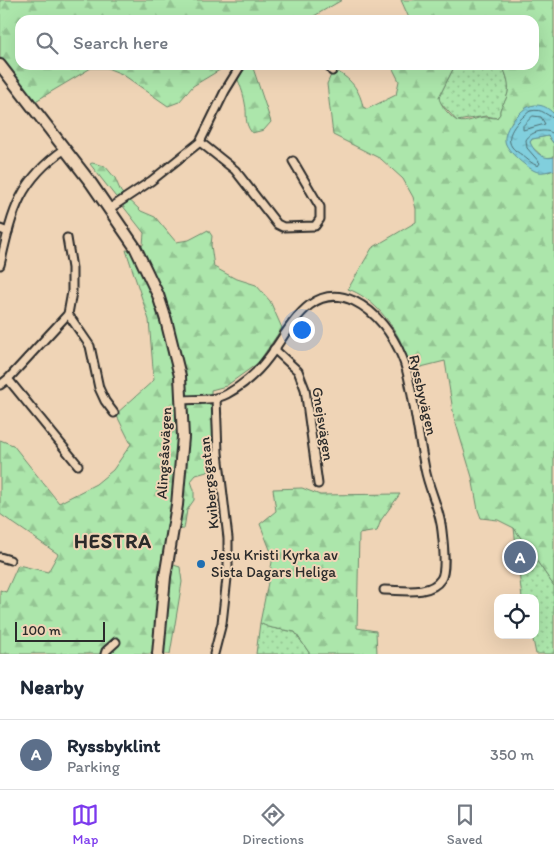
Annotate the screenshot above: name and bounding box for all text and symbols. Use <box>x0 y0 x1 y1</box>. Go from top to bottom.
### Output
search box <box>15 15 539 70</box>
icon: search <box>33 29 61 57</box>
text: Search here <box>73 31 168 54</box>
your location <box>289 317 315 343</box>
street label: Ryssbyvägen <box>405 353 441 437</box>
street label: Gnejsvägen <box>308 386 338 463</box>
street label: Alingsåsvägen <box>153 407 175 499</box>
street label: Kvibergsgatan <box>195 436 223 530</box>
district label: HESTRA <box>74 529 152 553</box>
pin: A <box>504 538 536 576</box>
place label: Jesu Kristi Kyrka av Sista Dagars Heliga <box>211 546 338 581</box>
marker: Jesu Kristi Kyrka av Sista Dagars Heliga <box>195 558 207 570</box>
map controls <box>494 594 539 639</box>
button: locate <box>494 594 539 639</box>
scale bar <box>15 619 105 642</box>
text: 100 m <box>22 622 61 639</box>
text: Nearby <box>20 674 84 699</box>
text: Ryssbyklint <box>67 734 160 757</box>
text: A <box>31 745 41 764</box>
text: 350 m <box>490 745 534 764</box>
text: Parking <box>67 757 120 776</box>
tab: Map <box>71 801 99 848</box>
tab: Directions <box>242 801 304 848</box>
tab: Saved <box>447 801 483 848</box>

